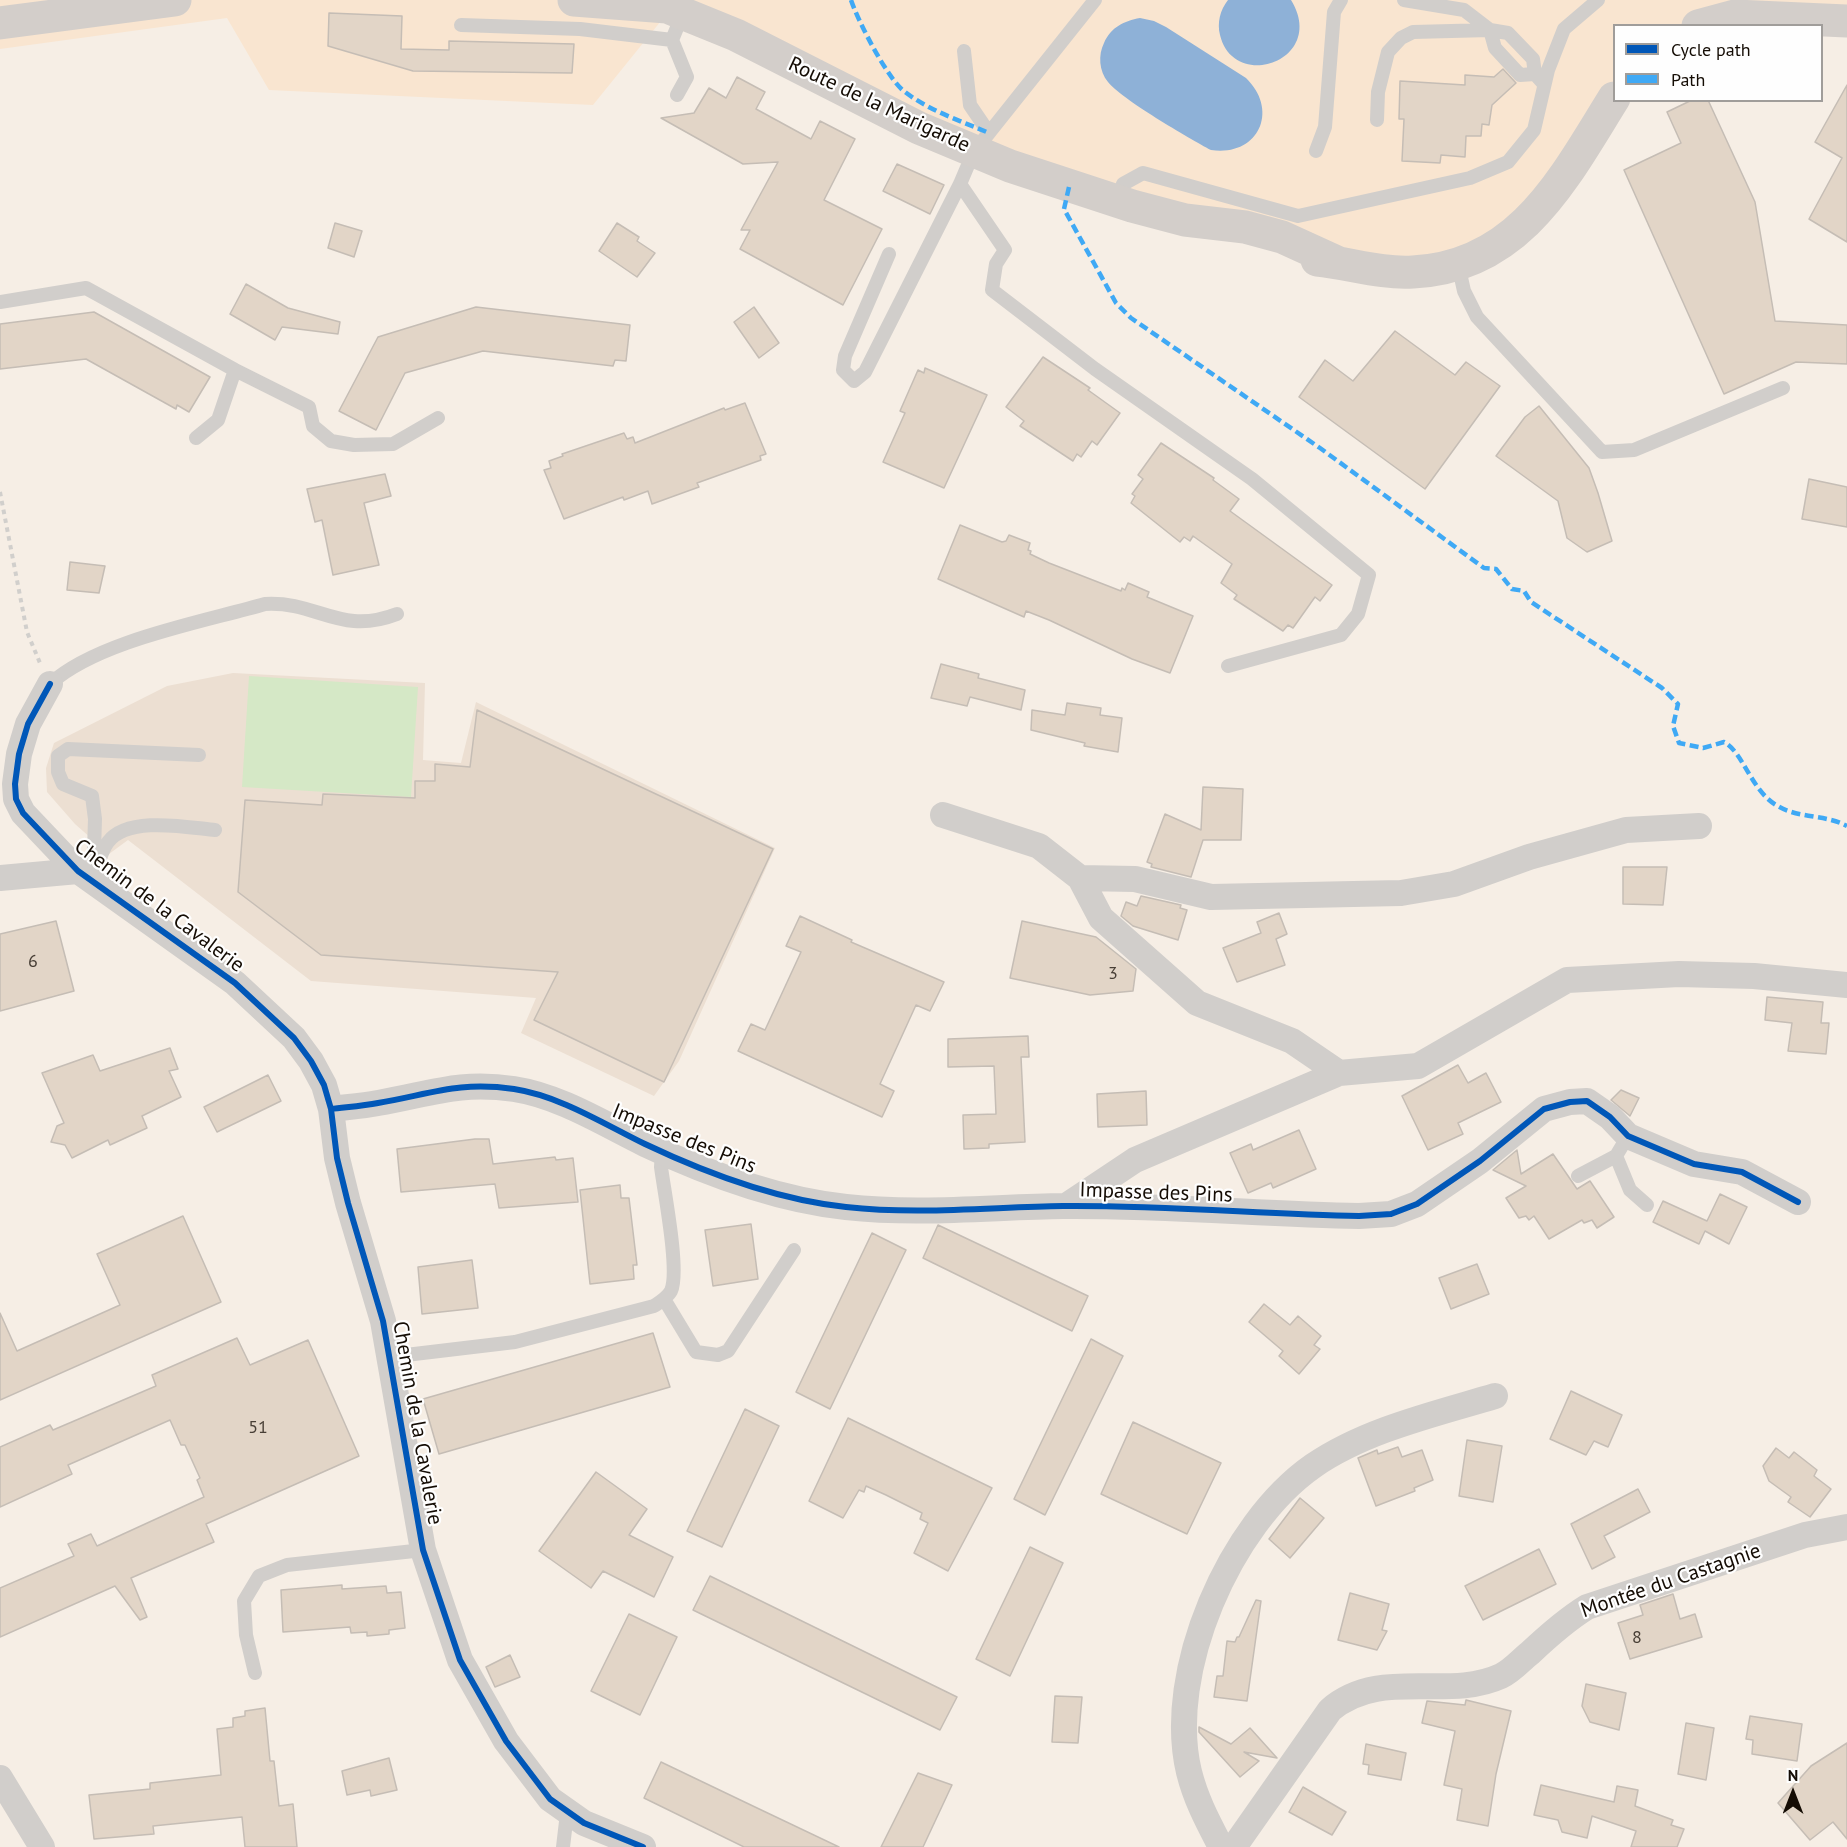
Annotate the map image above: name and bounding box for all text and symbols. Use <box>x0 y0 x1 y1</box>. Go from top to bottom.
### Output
legend <box>1613 24 1823 102</box>
text: Cycle path <box>1671 38 1751 61</box>
street label: Route de la Marigarde <box>784 52 974 158</box>
text: Path <box>1671 68 1705 91</box>
street label: Chemin de la Cavalerie <box>69 834 249 978</box>
house number: 6 <box>28 951 38 973</box>
house number: 3 <box>1108 963 1118 985</box>
street label: Impasse des Pins <box>608 1099 760 1179</box>
street label: Impasse des Pins <box>1079 1178 1233 1208</box>
street label: Chemin de la Cavalerie <box>387 1319 447 1527</box>
house number: 51 <box>248 1417 268 1439</box>
street label: Montée du Castagnie <box>1578 1538 1764 1624</box>
house number: 8 <box>1632 1627 1642 1649</box>
north arrow <box>1763 1763 1823 1823</box>
text: N <box>1788 1765 1798 1785</box>

